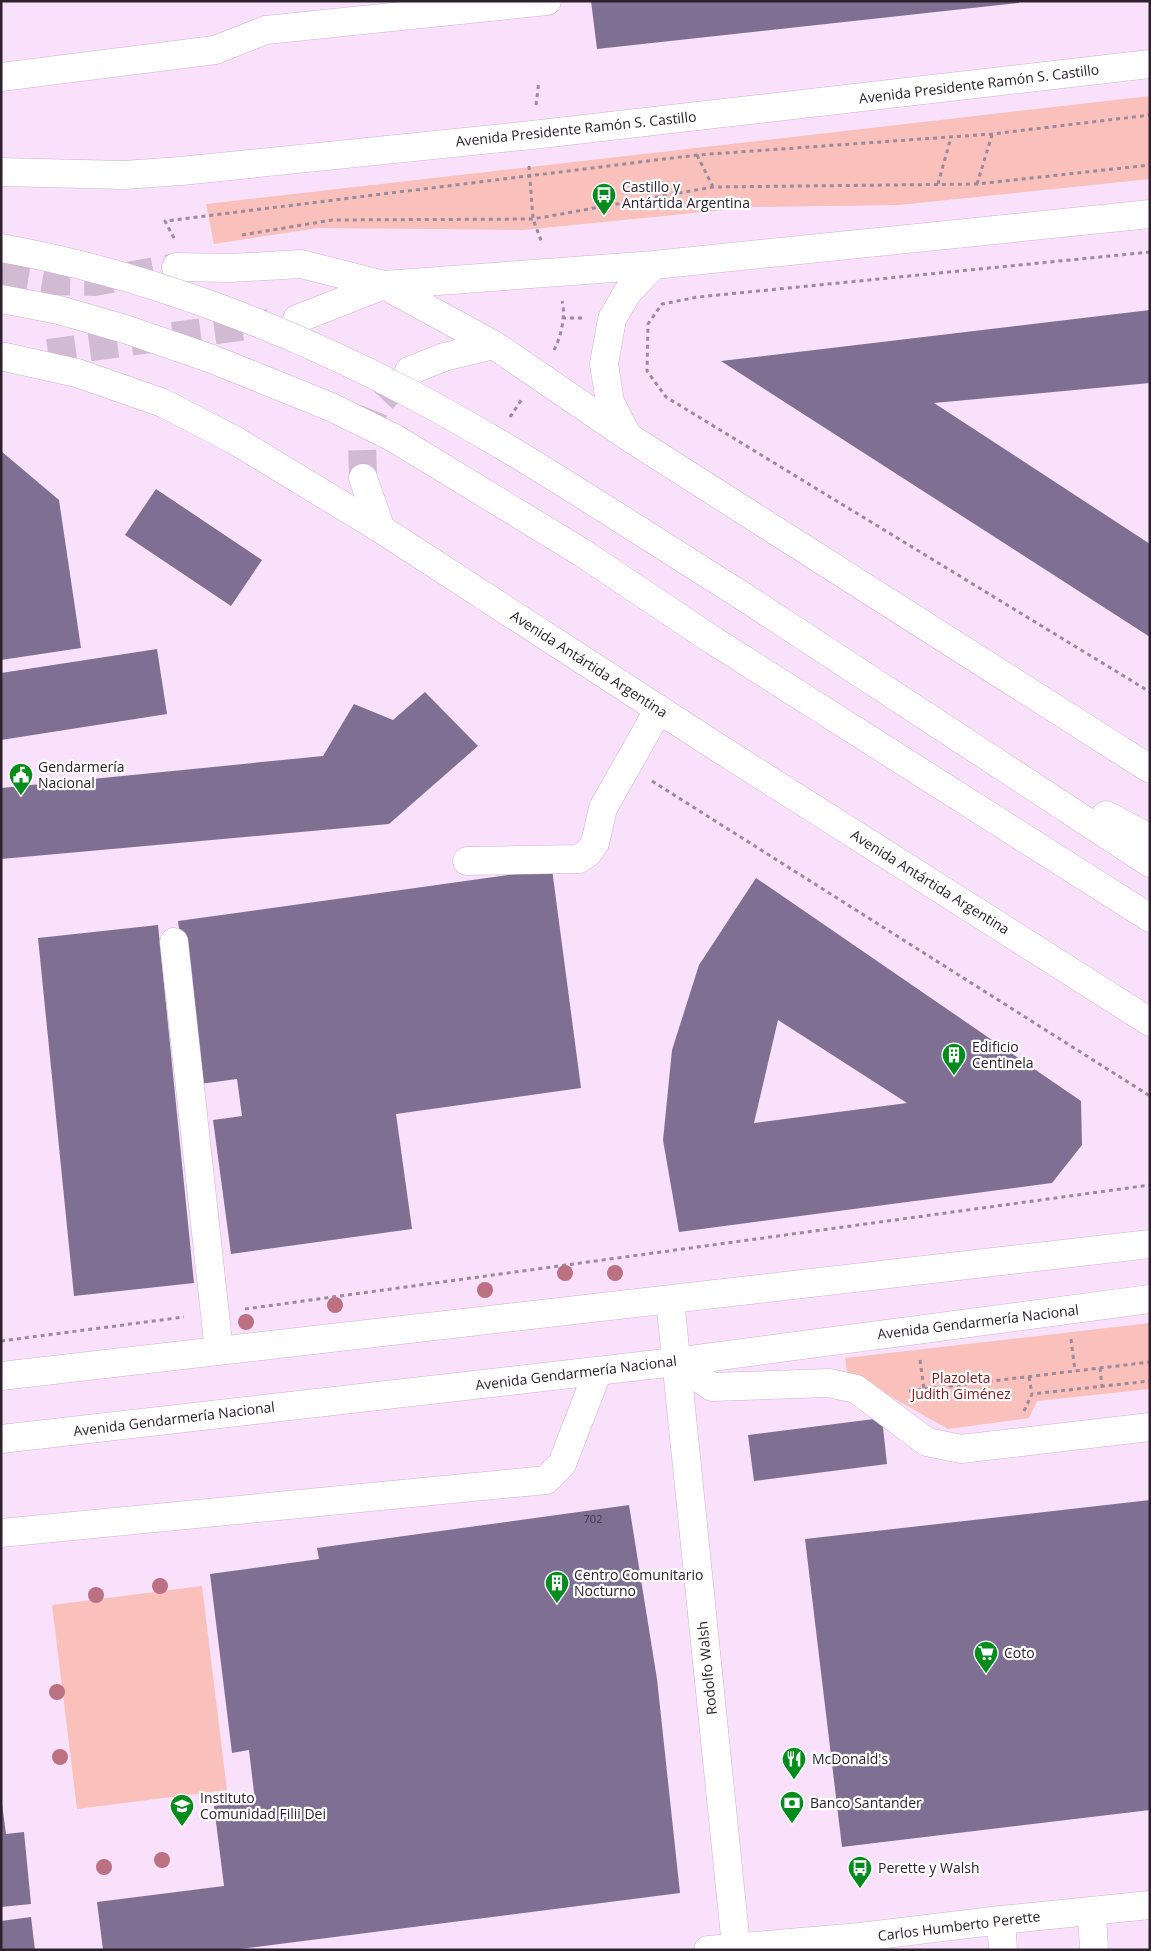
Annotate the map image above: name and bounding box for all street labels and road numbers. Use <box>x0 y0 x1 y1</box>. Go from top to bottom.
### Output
street label: Avenida Presidente Ramón S. Castillo <box>858 59 1100 108</box>
street label: Avenida Presidente Ramón S. Castillo <box>455 106 697 151</box>
street label: Avenida Antártida Argentina <box>507 606 672 722</box>
street label: Avenida Antártida Argentina <box>847 825 1013 938</box>
street label: Avenida Gendarmería Nacional <box>876 1300 1080 1343</box>
street label: Avenida Gendarmería Nacional <box>474 1351 678 1394</box>
street label: Avenida Gendarmería Nacional <box>72 1397 276 1440</box>
street label: Rodolfo Walsh <box>692 1620 721 1716</box>
street label: Carlos Humberto Perette <box>877 1906 1041 1945</box>

